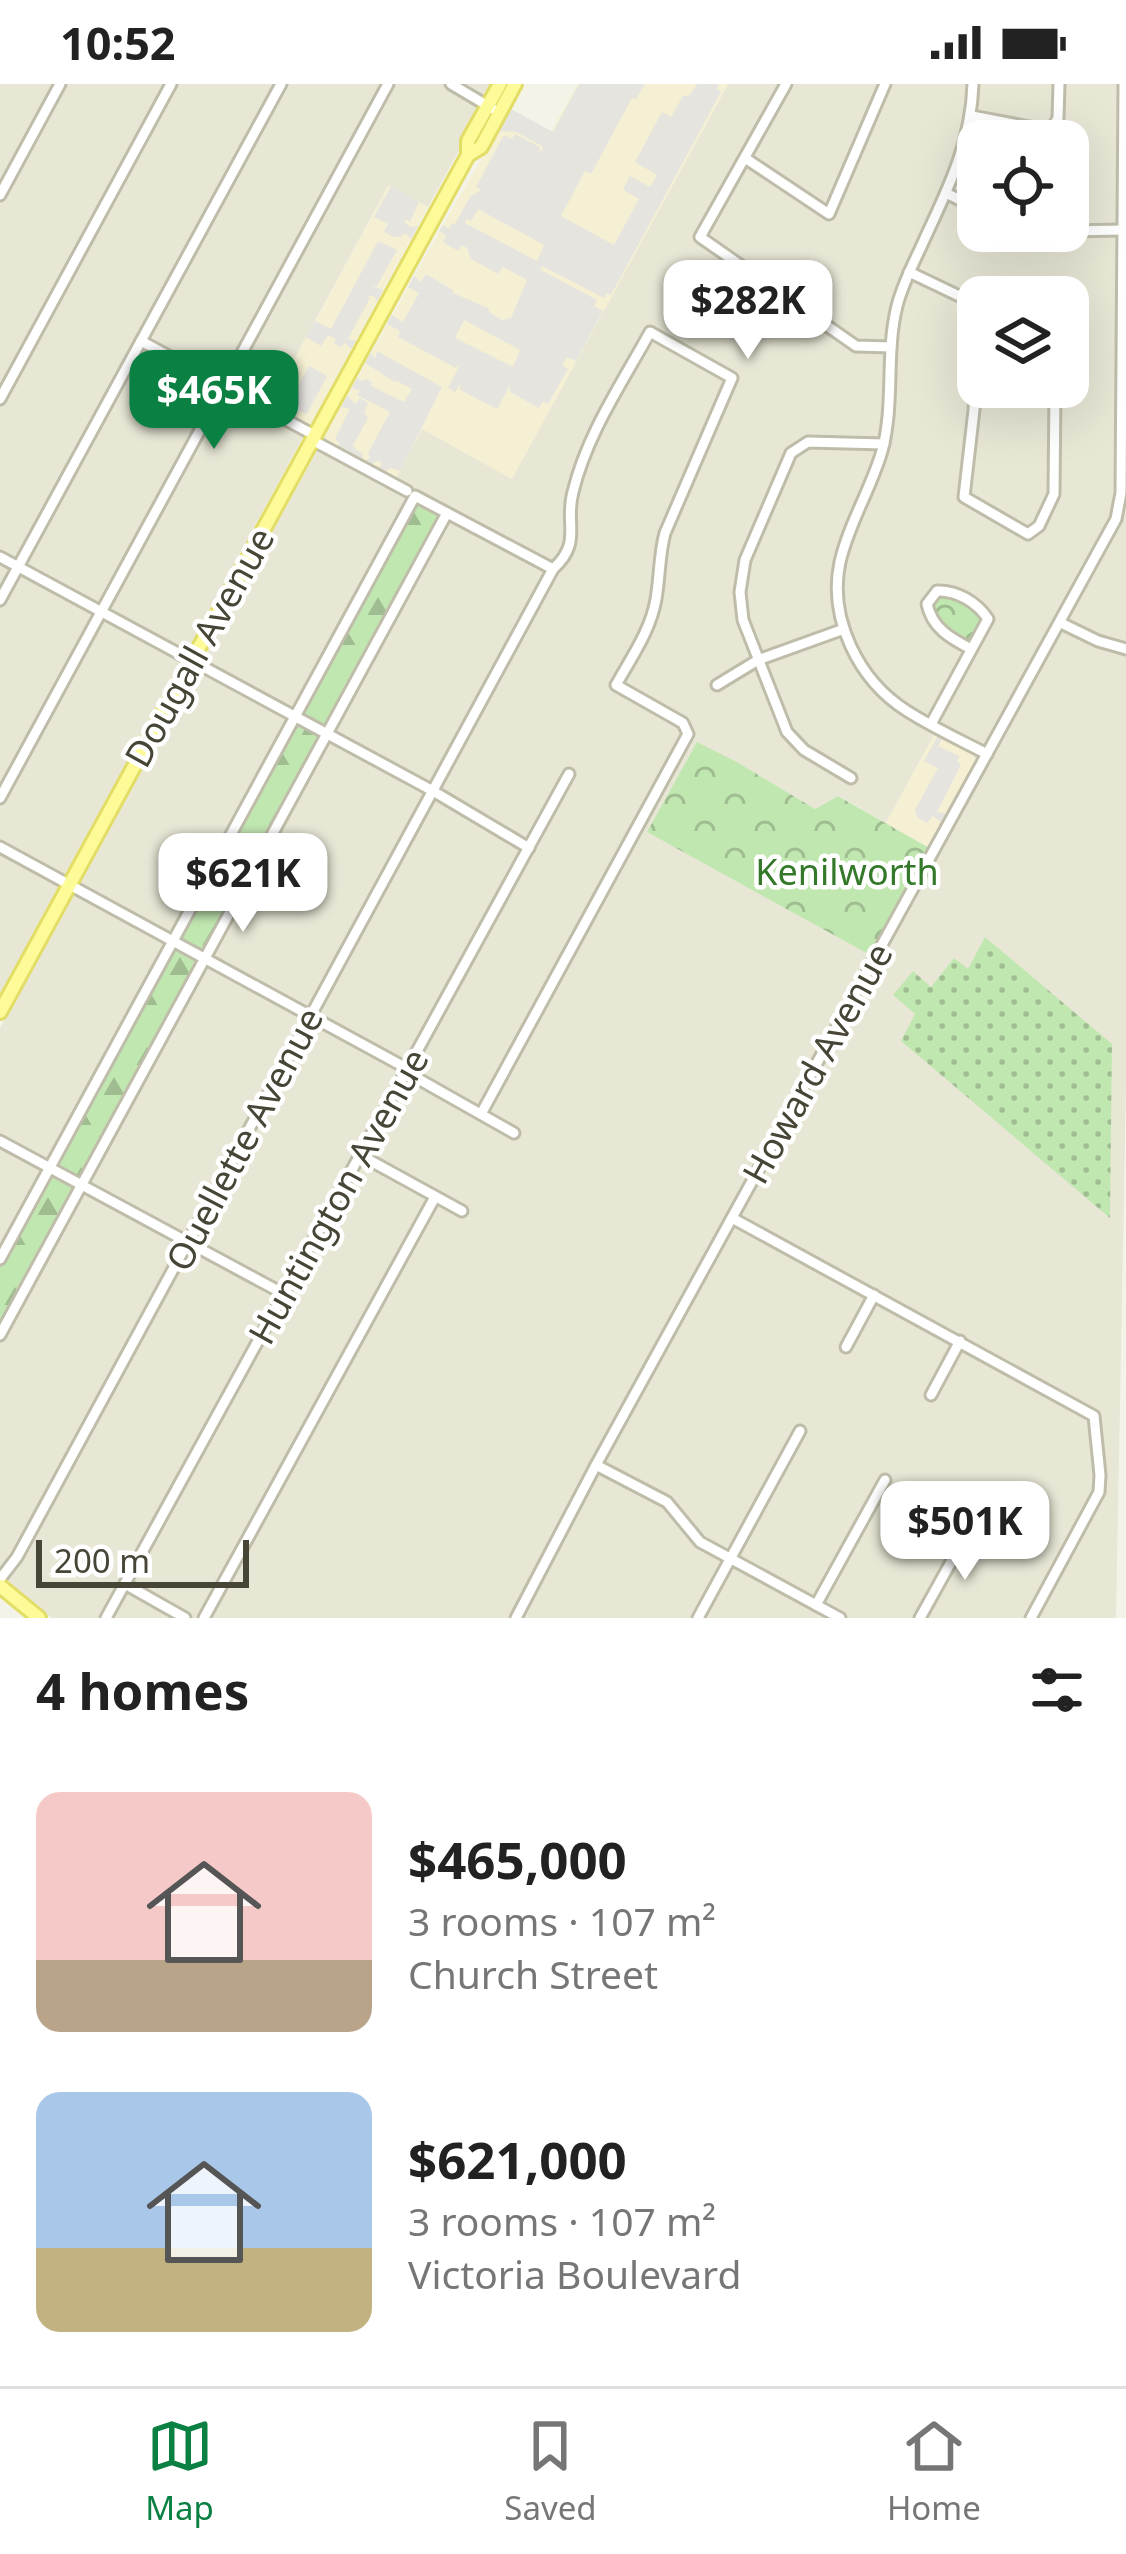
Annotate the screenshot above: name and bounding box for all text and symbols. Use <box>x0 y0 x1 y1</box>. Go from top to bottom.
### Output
text: 10:52 <box>60 12 176 73</box>
map controls <box>957 120 1089 408</box>
button: locate <box>957 120 1089 252</box>
pin: $282K <box>664 260 832 362</box>
text: $282K <box>690 272 806 325</box>
button: layers <box>957 276 1089 408</box>
pin: $465K <box>130 350 298 452</box>
text: $465K <box>156 362 272 415</box>
street label: Dougall Avenue <box>113 518 285 776</box>
pin: $621K <box>159 833 327 935</box>
text: $621K <box>185 845 301 898</box>
park label: Kenilworth <box>755 847 939 896</box>
street label: Howard Avenue <box>731 934 903 1192</box>
street label: Ouellette Avenue <box>154 999 334 1279</box>
street label: Huntington Avenue <box>236 1040 440 1352</box>
pin: $501K <box>881 1481 1049 1583</box>
text: $501K <box>907 1493 1023 1546</box>
scale bar <box>36 1534 249 1587</box>
text: 200 m <box>54 1538 150 1583</box>
text: 4 homes <box>36 1655 249 1725</box>
icon: filters <box>1024 1657 1090 1723</box>
text: $465,000 <box>408 1824 627 1894</box>
icon: home <box>132 1840 276 1984</box>
text: 3 rooms · 107 m² <box>408 1894 716 1947</box>
text: Church Street <box>408 1947 658 2000</box>
text: $621,000 <box>408 2124 627 2194</box>
icon: home <box>132 2140 276 2284</box>
text: 3 rooms · 107 m² <box>408 2194 716 2247</box>
text: Victoria Boulevard <box>408 2247 741 2300</box>
tab: Map <box>145 2413 214 2530</box>
tab: Saved <box>504 2413 597 2530</box>
tab: Home <box>887 2413 981 2530</box>

